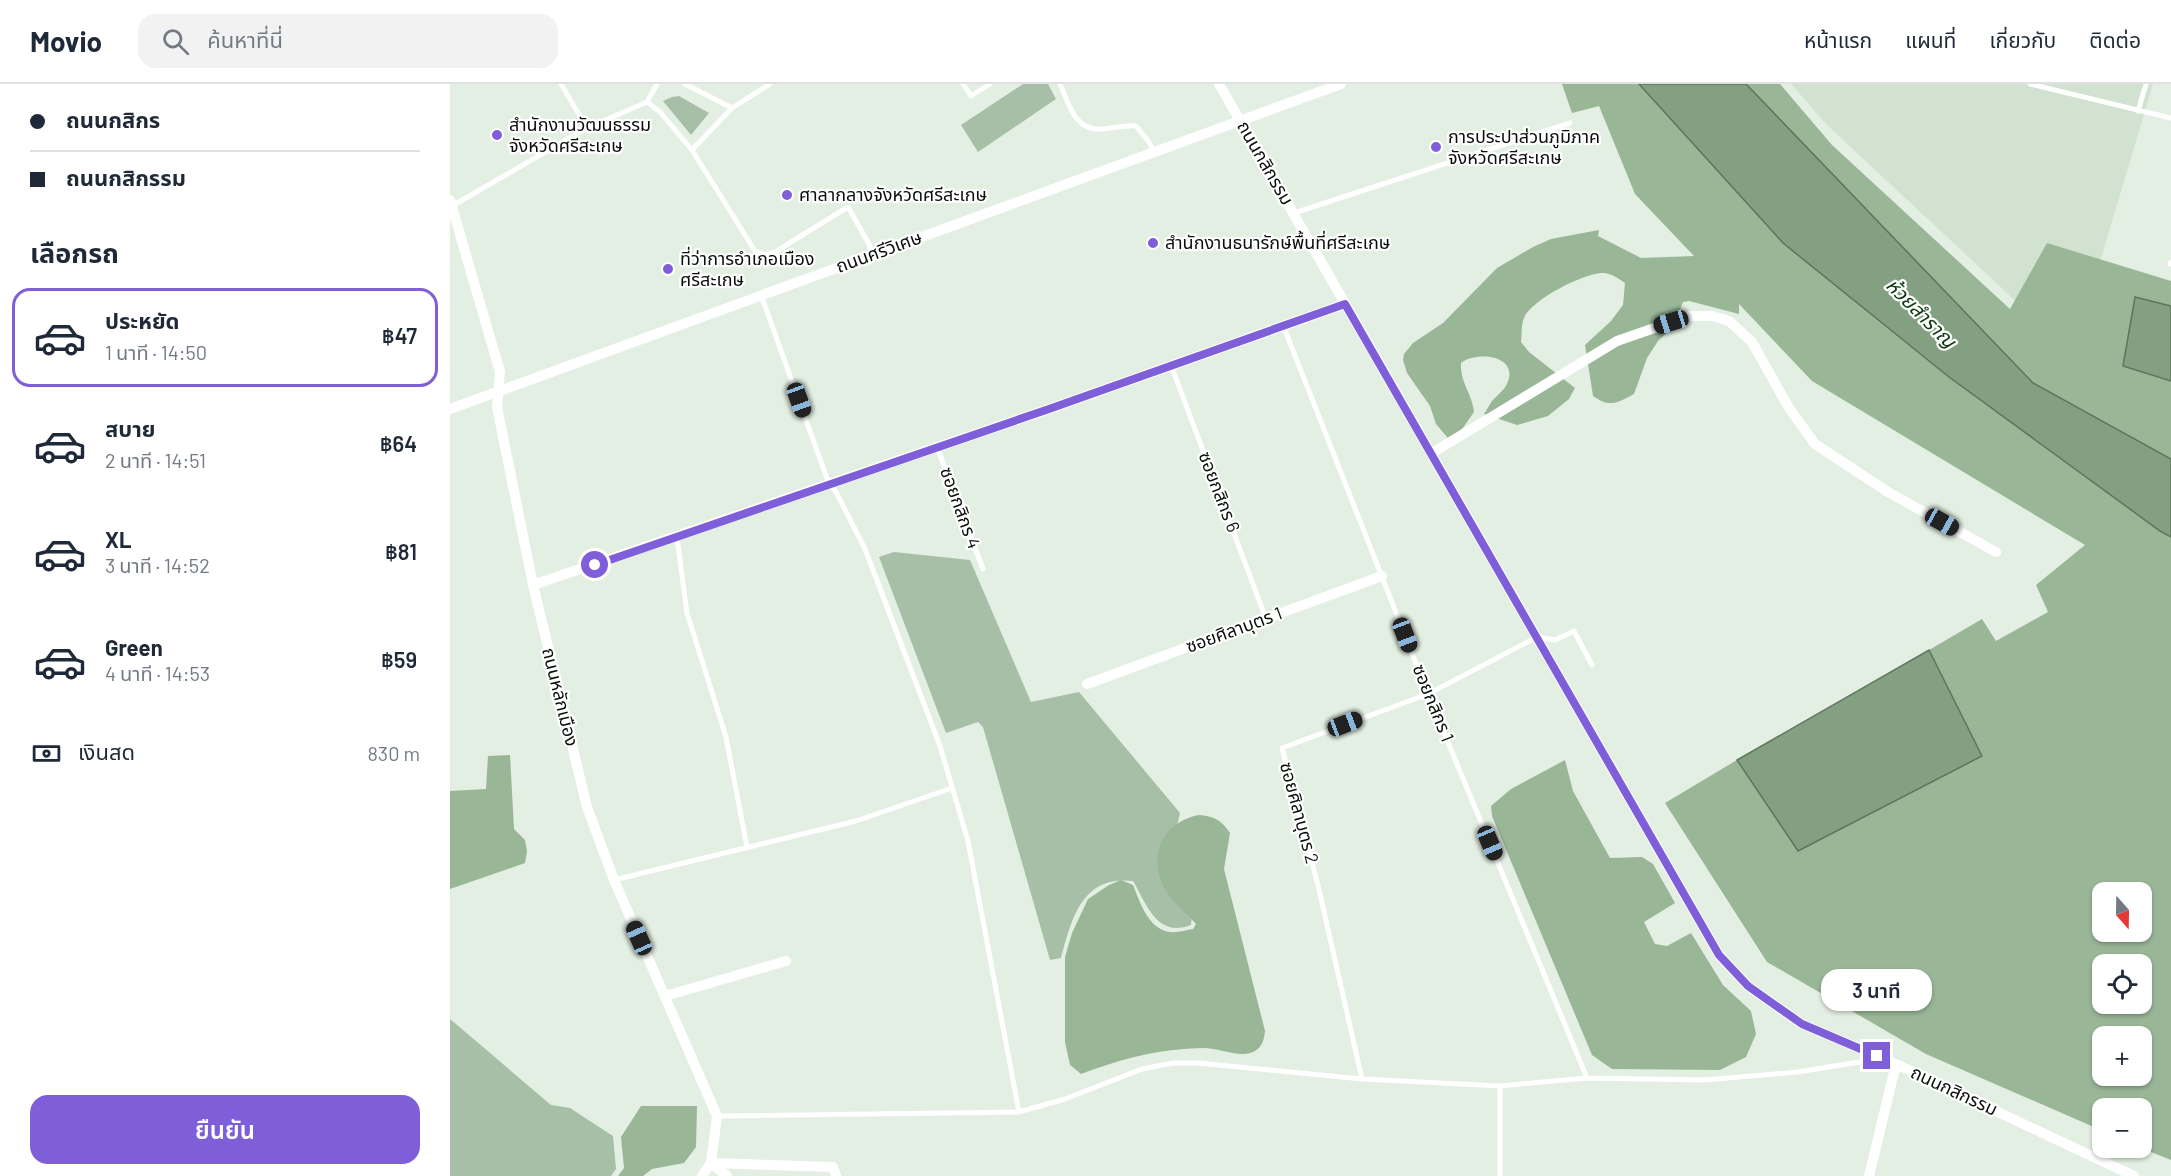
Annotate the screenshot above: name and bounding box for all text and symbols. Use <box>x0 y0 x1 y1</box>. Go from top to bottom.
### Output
search box <box>138 14 558 68</box>
text: Movio <box>30 24 102 58</box>
icon: search <box>159 25 192 58</box>
text: ค้นหาที่นี่ <box>207 26 283 52</box>
text: หน้าแรก <box>1804 27 1872 52</box>
text: แผนที่ <box>1905 27 1956 52</box>
text: เกี่ยวกับ <box>1989 27 2056 52</box>
text: ติดต่อ <box>2089 27 2141 52</box>
text: ถนนกสิกร <box>66 106 160 132</box>
place label: สำนักงานวัฒนธรรม จังหวัดศรีสะเกษ <box>509 113 651 156</box>
street label: ถนนกสิกรรม <box>1233 117 1299 208</box>
place label: การประปาส่วนภูมิภาค จังหวัดศรีสะเกษ <box>1448 125 1600 168</box>
marker: สำนักงานวัฒนธรรม จังหวัดศรีสะเกษ <box>490 128 504 142</box>
marker: การประปาส่วนภูมิภาค จังหวัดศรีสะเกษ <box>1429 140 1443 154</box>
text: ถนนกสิกรรม <box>66 164 186 190</box>
place label: ศาลากลางจังหวัดศรีสะเกษ <box>799 183 987 205</box>
marker: ศาลากลางจังหวัดศรีสะเกษ <box>780 188 794 202</box>
street label: ถนนศรีวิเศษ <box>833 225 925 277</box>
place label: สำนักงานธนารักษ์พื้นที่ศรีสะเกษ <box>1165 230 1390 253</box>
text: เลือกรถ <box>30 236 119 268</box>
marker: สำนักงานธนารักษ์พื้นที่ศรีสะเกษ <box>1146 236 1160 250</box>
place label: ที่ว่าการอำเภอเมือง ศรีสะเกษ <box>680 246 815 290</box>
marker: ที่ว่าการอำเภอเมือง ศรีสะเกษ <box>661 262 675 276</box>
water label: ห้วยสำราญ <box>1882 272 1963 354</box>
text: ประหยัด <box>105 307 180 333</box>
car <box>1651 308 1691 336</box>
icon: car <box>33 311 87 365</box>
text: ฿47 <box>382 322 417 348</box>
text: 1 นาที · 14:50 <box>105 340 207 364</box>
car <box>784 380 814 420</box>
text: สบาย <box>105 415 155 441</box>
icon: car <box>33 419 87 473</box>
text: ฿64 <box>380 430 417 456</box>
text: 2 นาที · 14:51 <box>105 448 206 472</box>
street label: ซอยกสิกร 6 <box>1195 448 1245 535</box>
street label: ซอยกสิกร 4 <box>936 464 986 551</box>
car <box>1922 505 1962 539</box>
text: XL <box>105 526 131 552</box>
icon: car <box>33 527 87 581</box>
text: ฿81 <box>385 538 417 564</box>
route start <box>581 551 608 578</box>
text: 3 นาที · 14:52 <box>105 553 210 577</box>
street label: ซอยศิลาบุตร 1 <box>1182 601 1285 658</box>
car <box>1390 615 1420 655</box>
text: Green <box>105 634 163 660</box>
icon: car <box>33 635 87 689</box>
street label: ถนนหลักเมือง <box>538 645 584 748</box>
text: ฿59 <box>381 646 417 672</box>
text: 4 นาที · 14:53 <box>105 661 210 685</box>
street label: ซอยกสิกร 1 <box>1408 661 1459 745</box>
car <box>1325 709 1365 739</box>
icon: cash <box>30 737 63 770</box>
text: เงินสด <box>78 738 135 764</box>
text: 830 m <box>367 741 420 765</box>
street label: ซอยศิลาบุตร 2 <box>1275 760 1324 866</box>
car <box>1475 823 1505 863</box>
north arrow <box>2092 882 2152 942</box>
map controls <box>2092 882 2152 1158</box>
car <box>623 918 655 958</box>
button: locate <box>2092 954 2152 1014</box>
callout: 3 นาที <box>1822 969 1932 1011</box>
text: 3 นาที <box>1852 978 1901 1002</box>
button: + <box>2092 1026 2152 1086</box>
route end <box>1863 1042 1890 1069</box>
street label: ถนนกสิกรรม <box>1907 1060 2001 1120</box>
button: ยืนยัน <box>30 1095 420 1164</box>
button: − <box>2092 1098 2152 1158</box>

